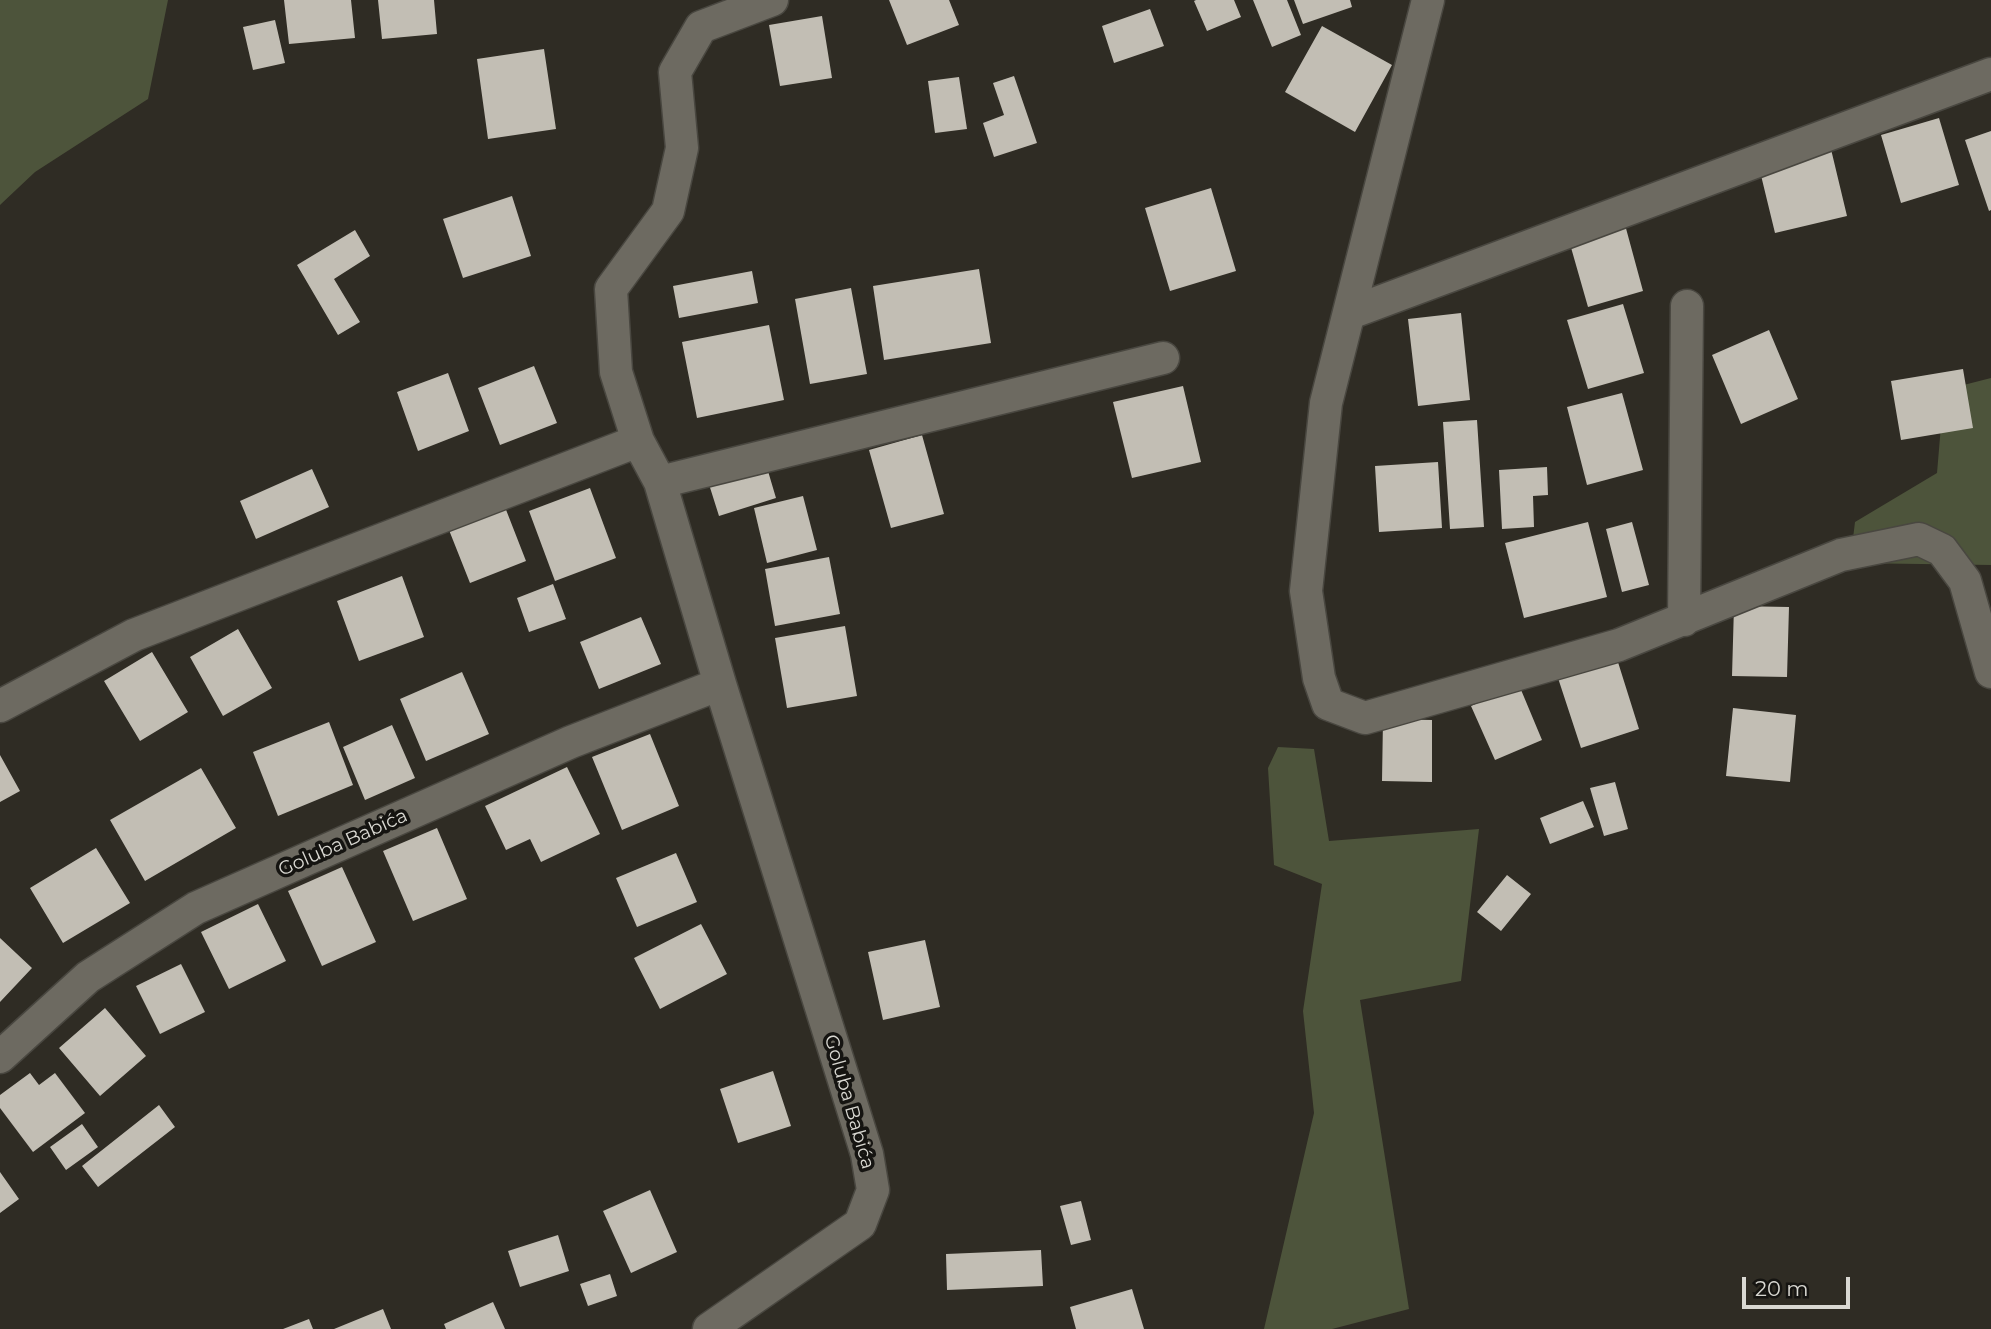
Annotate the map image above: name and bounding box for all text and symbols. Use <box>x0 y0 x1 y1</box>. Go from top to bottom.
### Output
street label: Goluba Babića <box>275 804 411 882</box>
street label: Goluba Babića <box>819 1032 879 1172</box>
scale bar <box>1746 1262 1854 1306</box>
text: 20 m <box>1755 1276 1809 1301</box>

